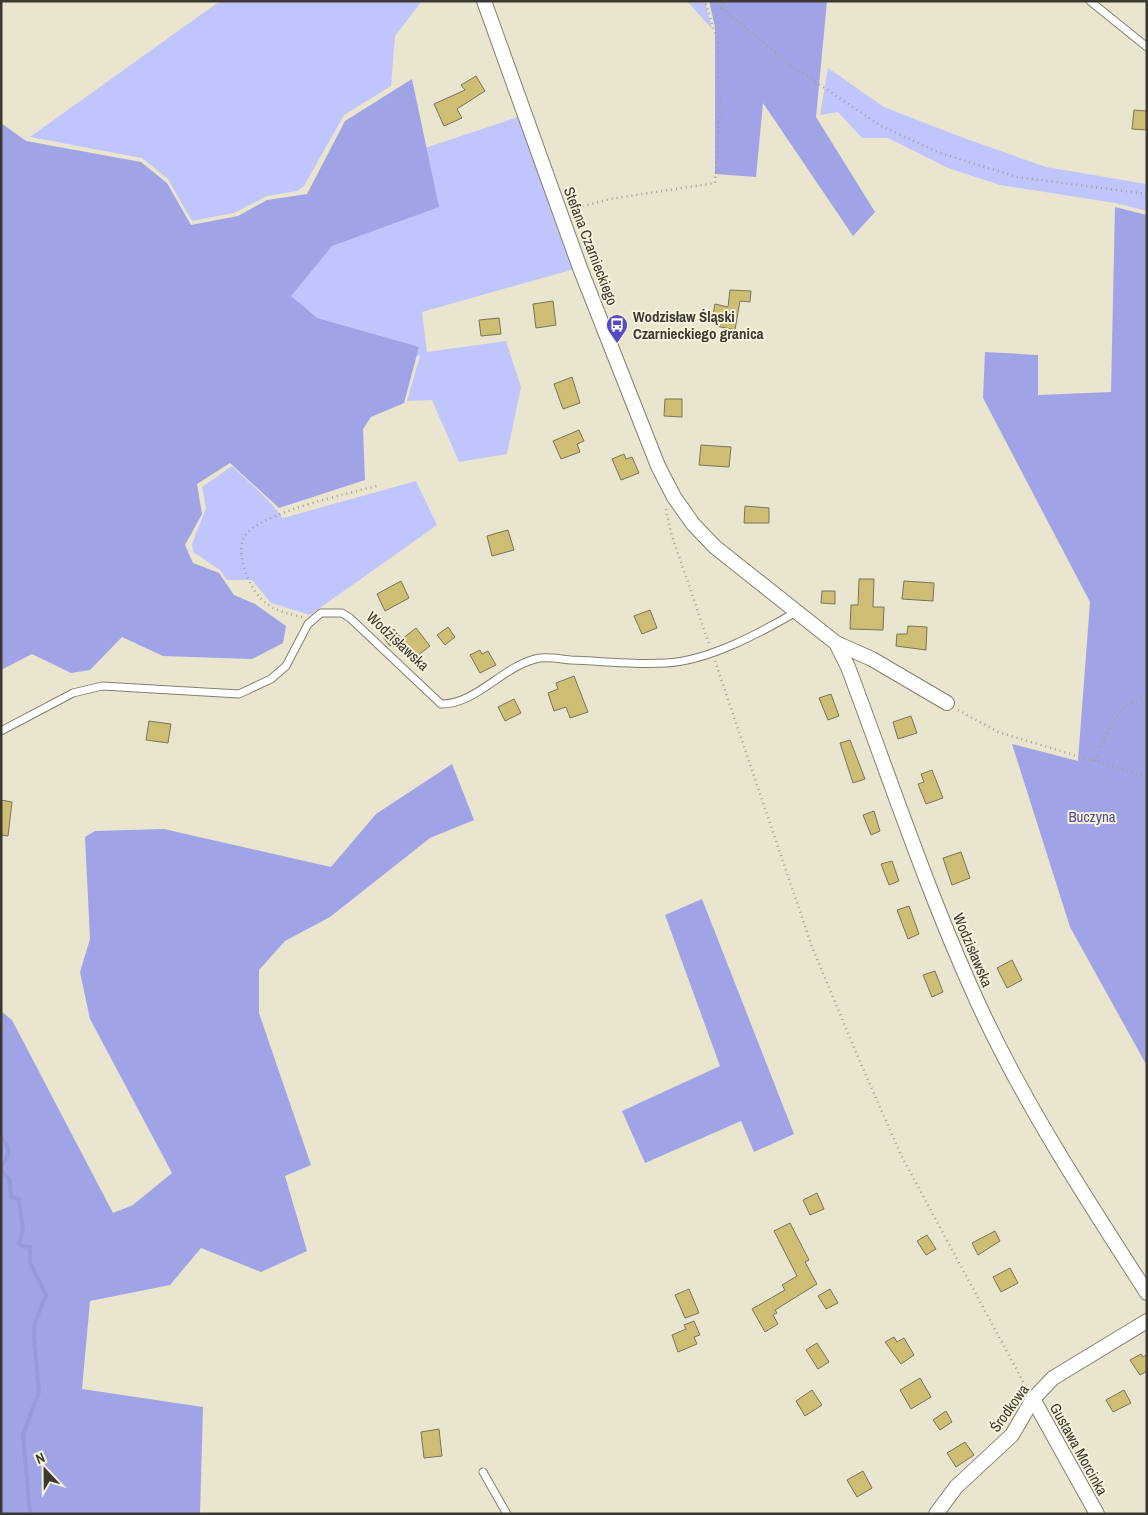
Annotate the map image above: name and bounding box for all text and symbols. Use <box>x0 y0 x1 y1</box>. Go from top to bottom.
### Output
street label: Stefana Czarnieckiego <box>559 184 623 308</box>
place label: Wodzisław Śląski Czarnieckiego granica <box>633 306 764 344</box>
bus stop icon: Wodzisław Śląski Czarnieckiego granica <box>605 313 629 344</box>
street label: Wodzisławska <box>362 607 434 676</box>
park label: Buczyna <box>1068 806 1116 827</box>
street label: Wodzisławska <box>948 910 998 990</box>
street label: Środkowa <box>984 1380 1034 1436</box>
street label: Gustawa Morcinka <box>1045 1399 1113 1499</box>
north arrow <box>20 1445 70 1495</box>
text: N <box>33 1448 47 1468</box>

